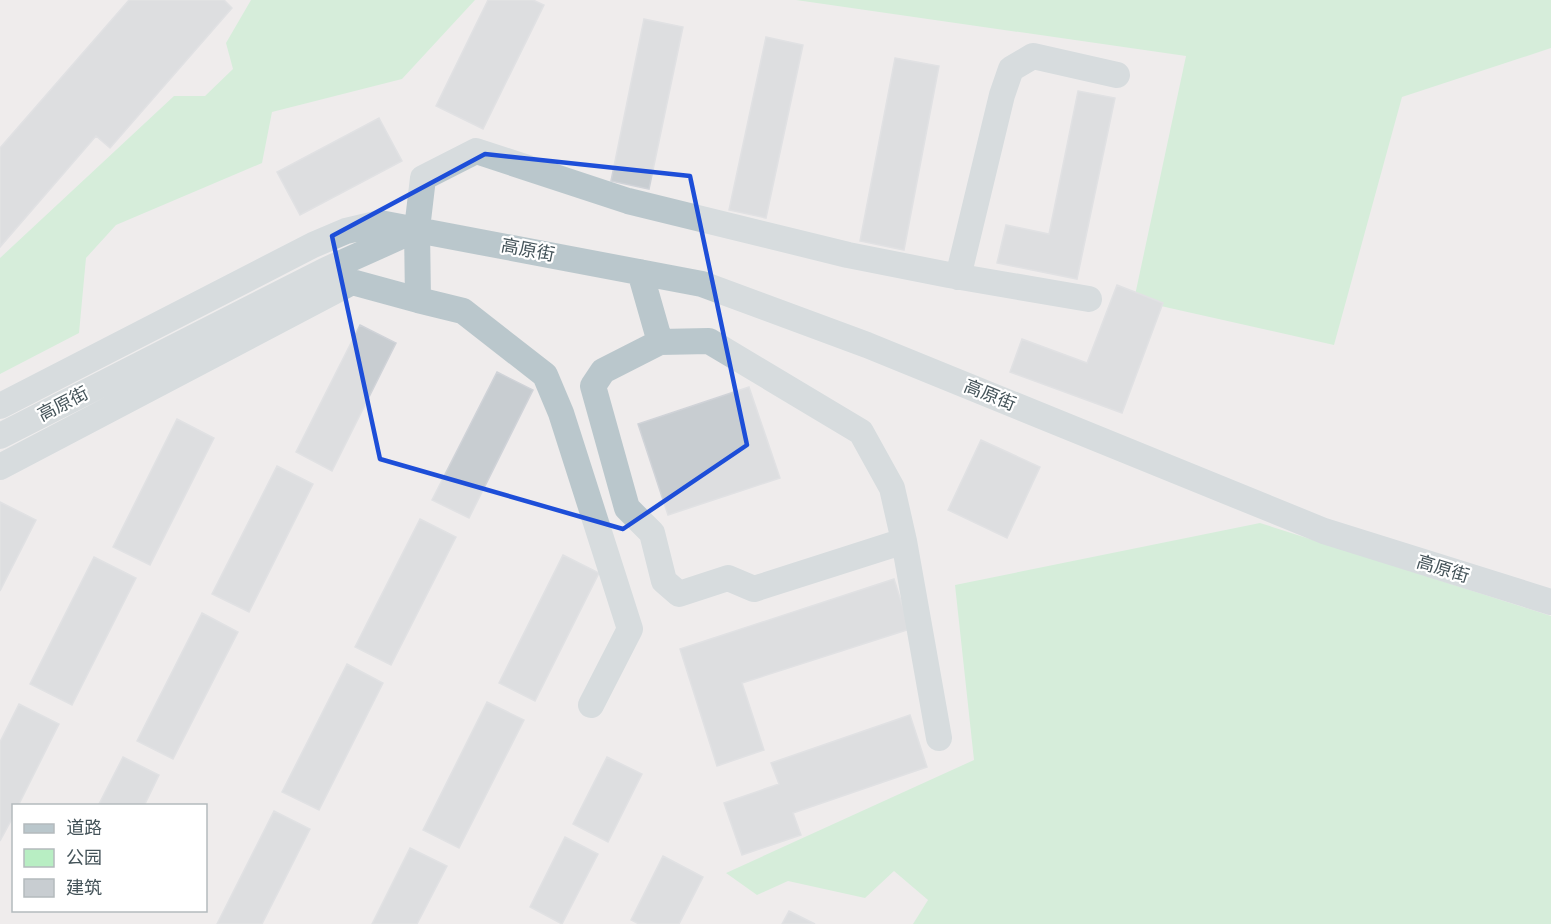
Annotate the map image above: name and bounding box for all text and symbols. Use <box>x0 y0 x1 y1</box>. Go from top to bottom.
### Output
street label: 高原街 <box>500 233 557 265</box>
street label: 高原街 <box>961 374 1020 414</box>
street label: 高原街 <box>33 381 92 425</box>
street label: 高原街 <box>1414 550 1472 586</box>
legend <box>12 804 207 912</box>
text: 道路 <box>66 816 102 838</box>
text: 公园 <box>66 846 102 868</box>
text: 建筑 <box>66 876 102 898</box>

